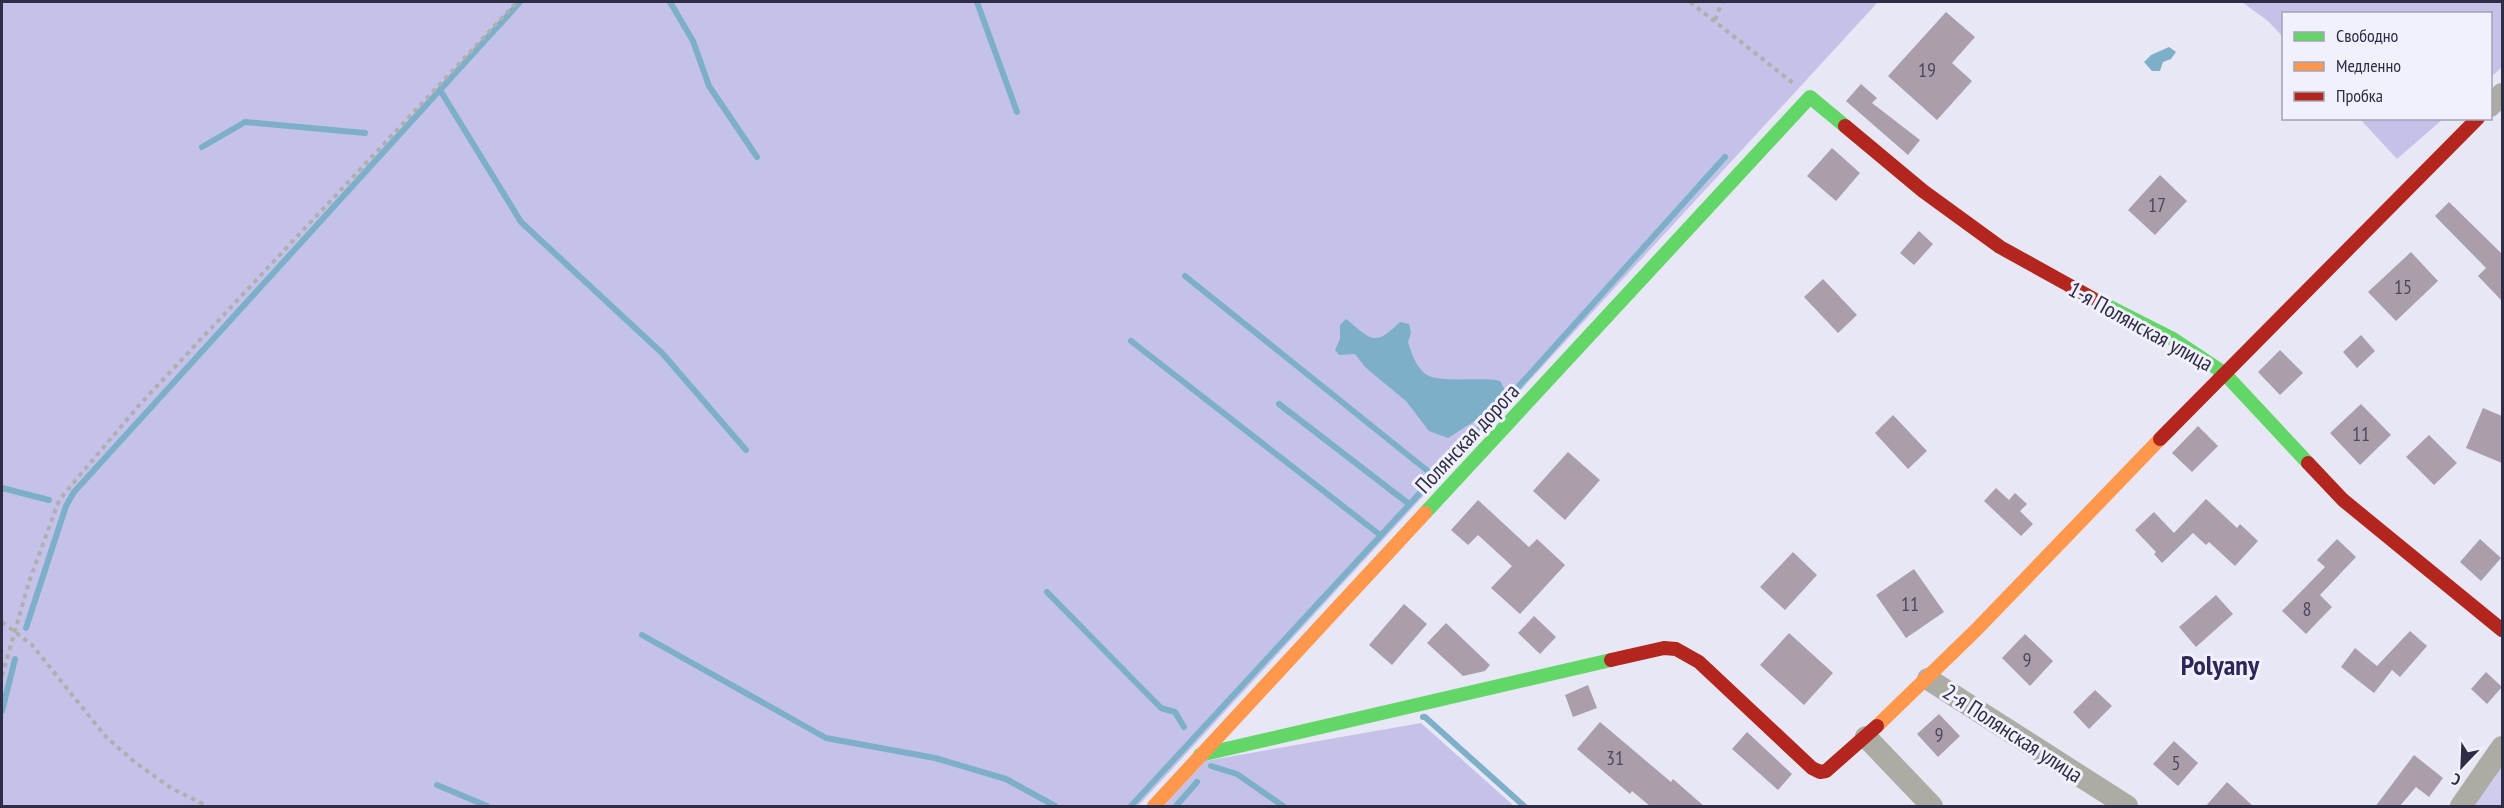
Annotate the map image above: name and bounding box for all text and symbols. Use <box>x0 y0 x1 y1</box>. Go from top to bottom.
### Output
legend <box>2282 12 2492 120</box>
text: Свободно <box>2336 24 2399 47</box>
text: Медленно <box>2336 54 2401 77</box>
house number: 19 <box>1918 57 1936 83</box>
text: Пробка <box>2336 84 2383 107</box>
house number: 17 <box>2148 192 2166 218</box>
house number: 15 <box>2394 274 2412 300</box>
street label: 1-я Полянская улица <box>2064 275 2218 377</box>
street label: Полянская дорога <box>1409 377 1525 499</box>
house number: 11 <box>2352 421 2370 447</box>
house number: 11 <box>1901 591 1919 617</box>
house number: 8 <box>2303 596 2312 622</box>
district label: Polyany <box>2181 646 2260 683</box>
house number: 9 <box>2023 647 2032 673</box>
street label: 2-я Полянская улица <box>1938 677 2088 789</box>
house number: 9 <box>1935 722 1944 748</box>
north arrow <box>2432 736 2492 796</box>
house number: 31 <box>1606 745 1624 771</box>
house number: 5 <box>2172 750 2181 776</box>
text: С <box>2448 769 2463 790</box>

